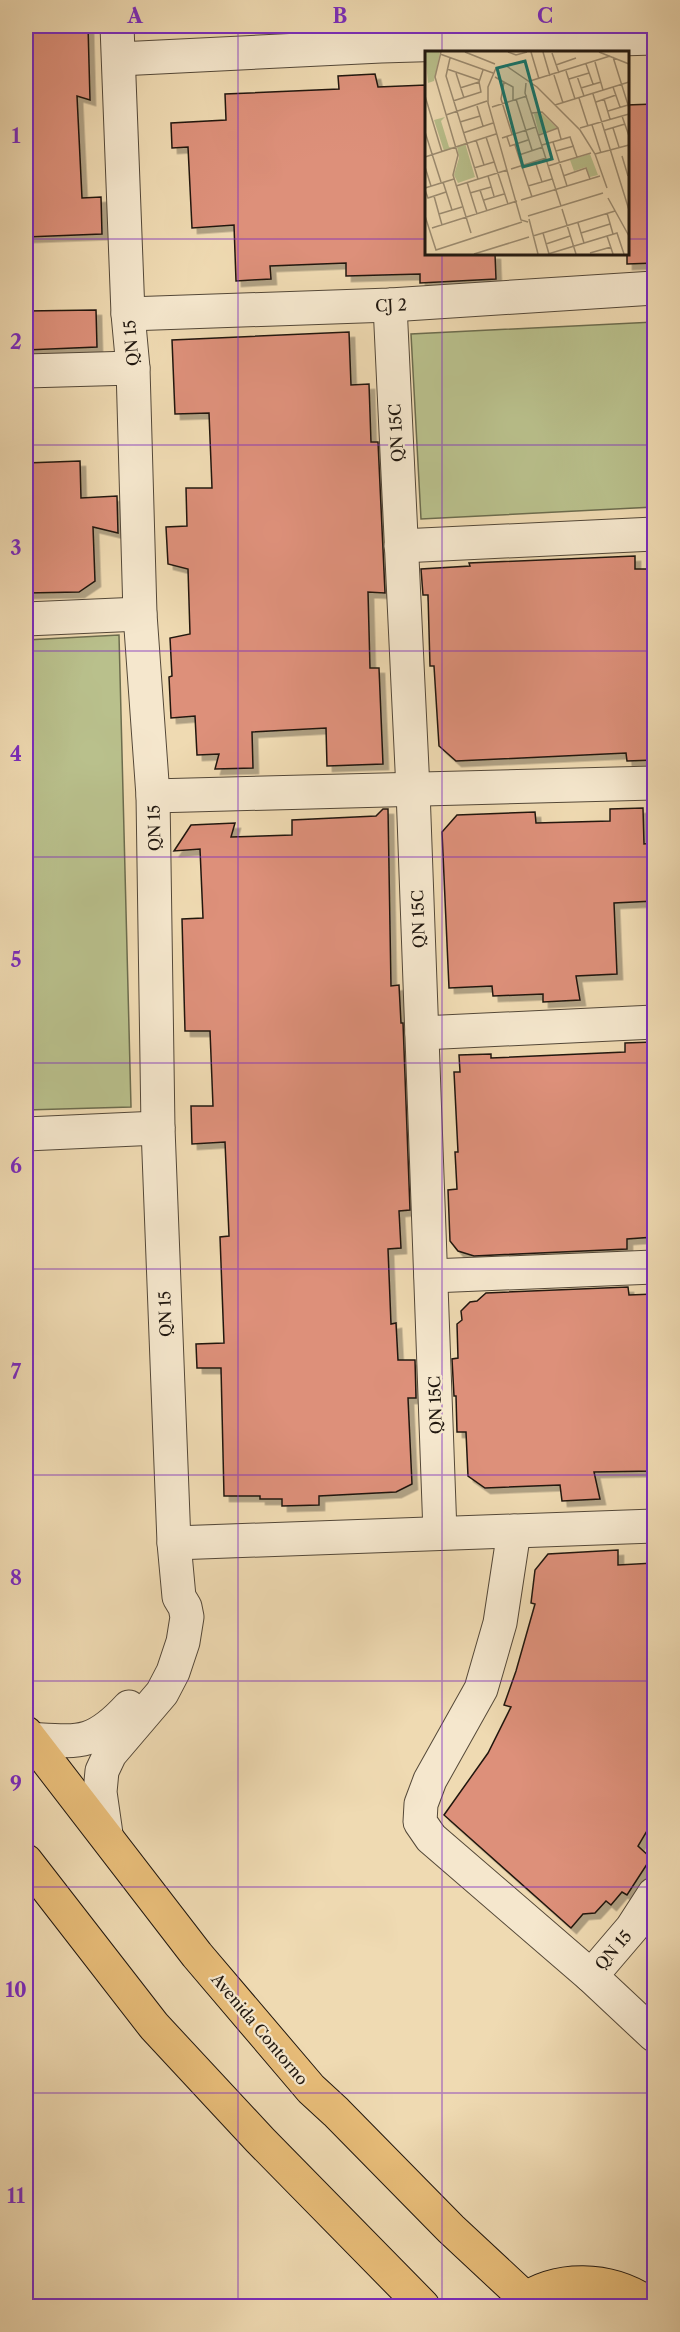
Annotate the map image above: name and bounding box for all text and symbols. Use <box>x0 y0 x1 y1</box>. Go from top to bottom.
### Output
text: A <box>126 4 143 28</box>
text: B <box>333 4 348 28</box>
text: C <box>537 4 553 28</box>
inset map <box>425 51 629 255</box>
text: 1 <box>12 124 21 148</box>
street label: CJ 2 <box>375 294 407 316</box>
street label: QN 15 <box>119 319 143 367</box>
text: 2 <box>10 330 22 354</box>
street label: QN 15C <box>384 403 408 463</box>
text: 3 <box>10 536 22 560</box>
text: 4 <box>10 742 22 766</box>
street label: QN 15 <box>144 805 164 851</box>
street label: QN 15C <box>407 889 429 949</box>
text: 5 <box>10 948 22 972</box>
text: 6 <box>10 1154 22 1178</box>
street label: QN 15 <box>154 1291 176 1337</box>
text: 7 <box>11 1360 22 1384</box>
street label: QN 15C <box>424 1375 446 1435</box>
text: 8 <box>10 1566 22 1590</box>
text: 9 <box>10 1772 22 1796</box>
street label: QN 15 <box>590 1926 636 1974</box>
street label: Avenida Contorno <box>207 1968 313 2089</box>
text: 10 <box>5 1978 27 2002</box>
text: 11 <box>7 2184 25 2208</box>

